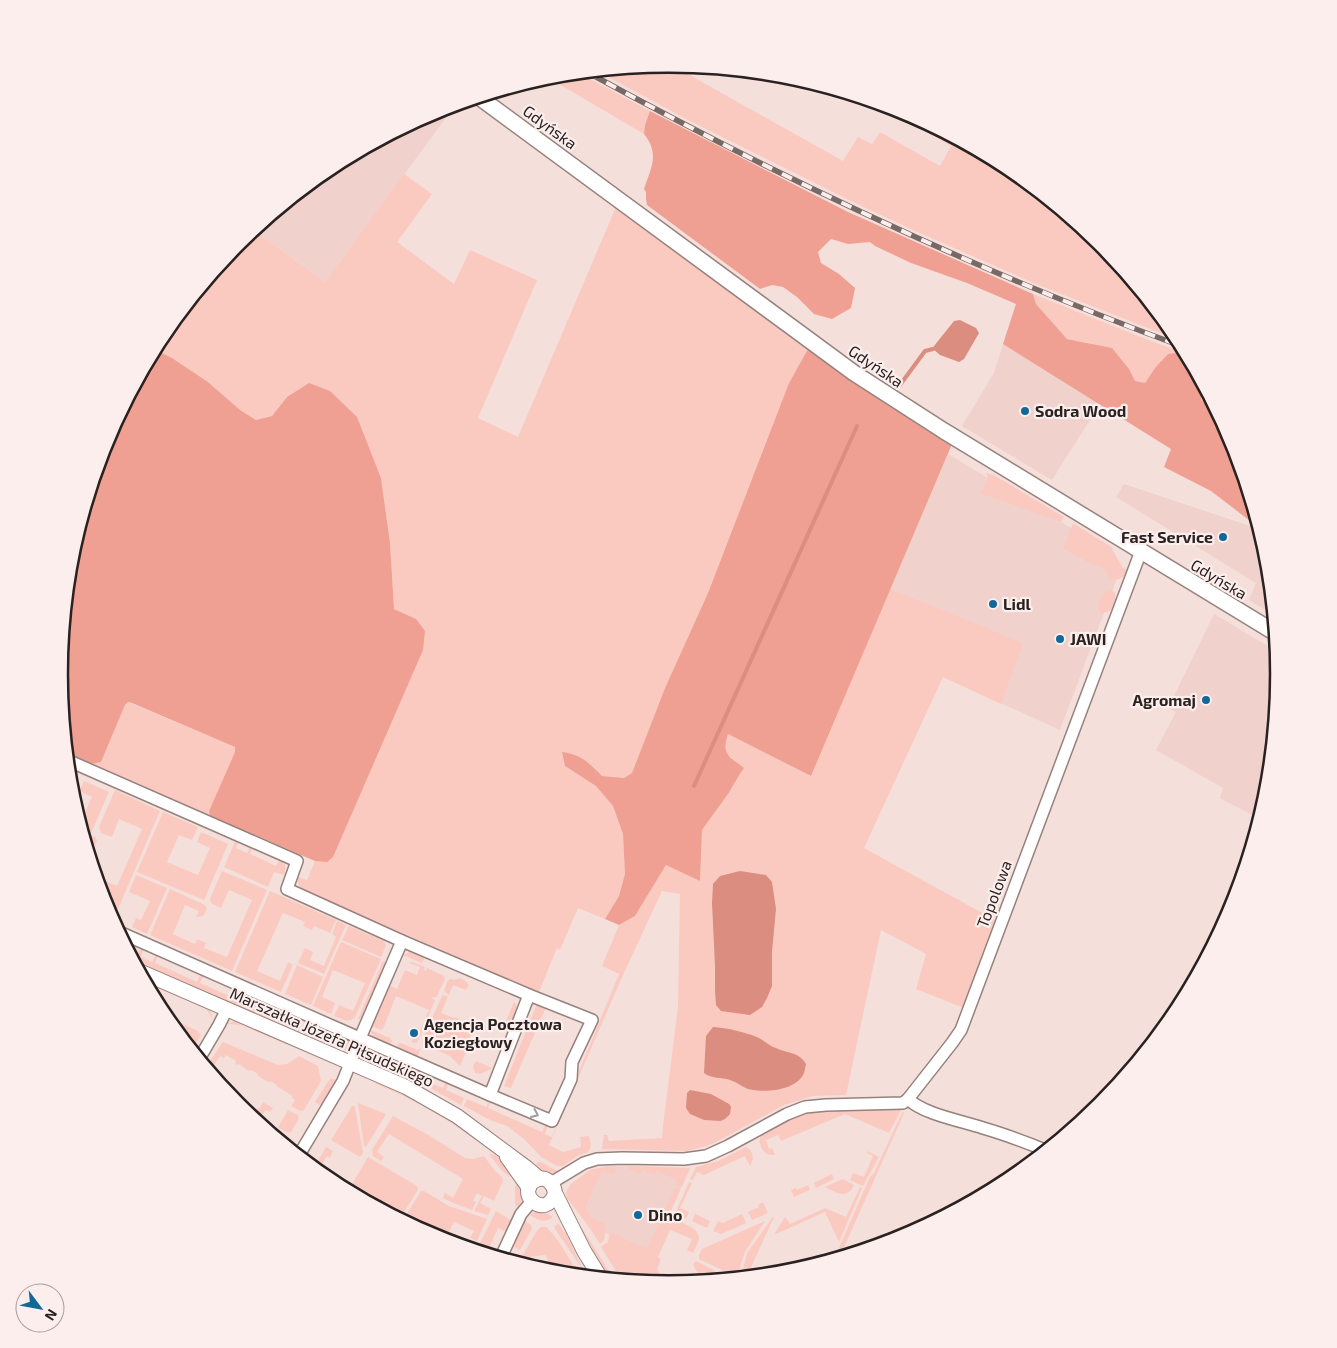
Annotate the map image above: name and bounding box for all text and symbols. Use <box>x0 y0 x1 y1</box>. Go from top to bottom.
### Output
street label: Gdyńska <box>520 101 581 153</box>
street label: Gdyńska <box>845 340 907 391</box>
place label: Sodra Wood <box>1035 401 1126 420</box>
marker: Sodra Wood <box>1019 405 1031 417</box>
place label: Fast Service <box>1121 527 1213 546</box>
marker: Fast Service <box>1217 531 1229 543</box>
street label: Gdyńska <box>1188 554 1251 603</box>
place label: Lidl <box>1003 594 1032 613</box>
marker: Lidl <box>987 598 999 610</box>
place label: JAWI <box>1070 629 1106 648</box>
marker: JAWI <box>1054 633 1066 645</box>
place label: Agromaj <box>1132 690 1196 709</box>
marker: Agromaj <box>1200 694 1212 706</box>
street label: Topolowa <box>972 857 1015 930</box>
street label: Marszałka Józefa Piłsudskiego <box>227 983 437 1090</box>
place label: Agencja Pocztowa Koziegłowy <box>424 1014 562 1052</box>
marker: Agencja Pocztowa Koziegłowy <box>408 1027 420 1039</box>
one-way arrow <box>530 1107 539 1118</box>
place label: Dino <box>648 1205 682 1224</box>
marker: Dino <box>632 1209 644 1221</box>
north arrow <box>15 1283 65 1333</box>
text: N <box>42 1306 61 1324</box>

